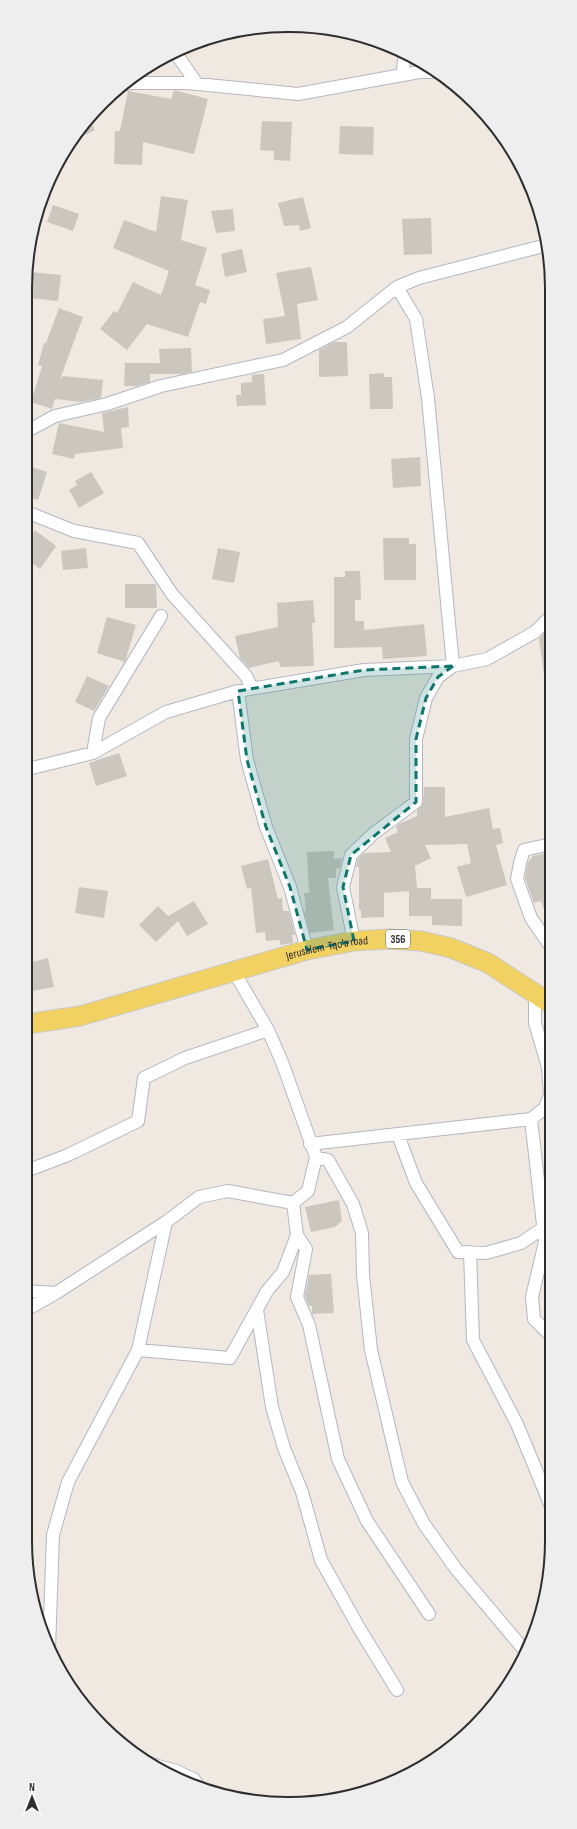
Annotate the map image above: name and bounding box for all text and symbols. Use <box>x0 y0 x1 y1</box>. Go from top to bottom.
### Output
road number: 356 <box>386 930 410 948</box>
street label: Jerusalem-Tqo'a road <box>283 933 368 964</box>
north arrow <box>12 1777 52 1817</box>
text: N <box>29 1781 35 1794</box>

